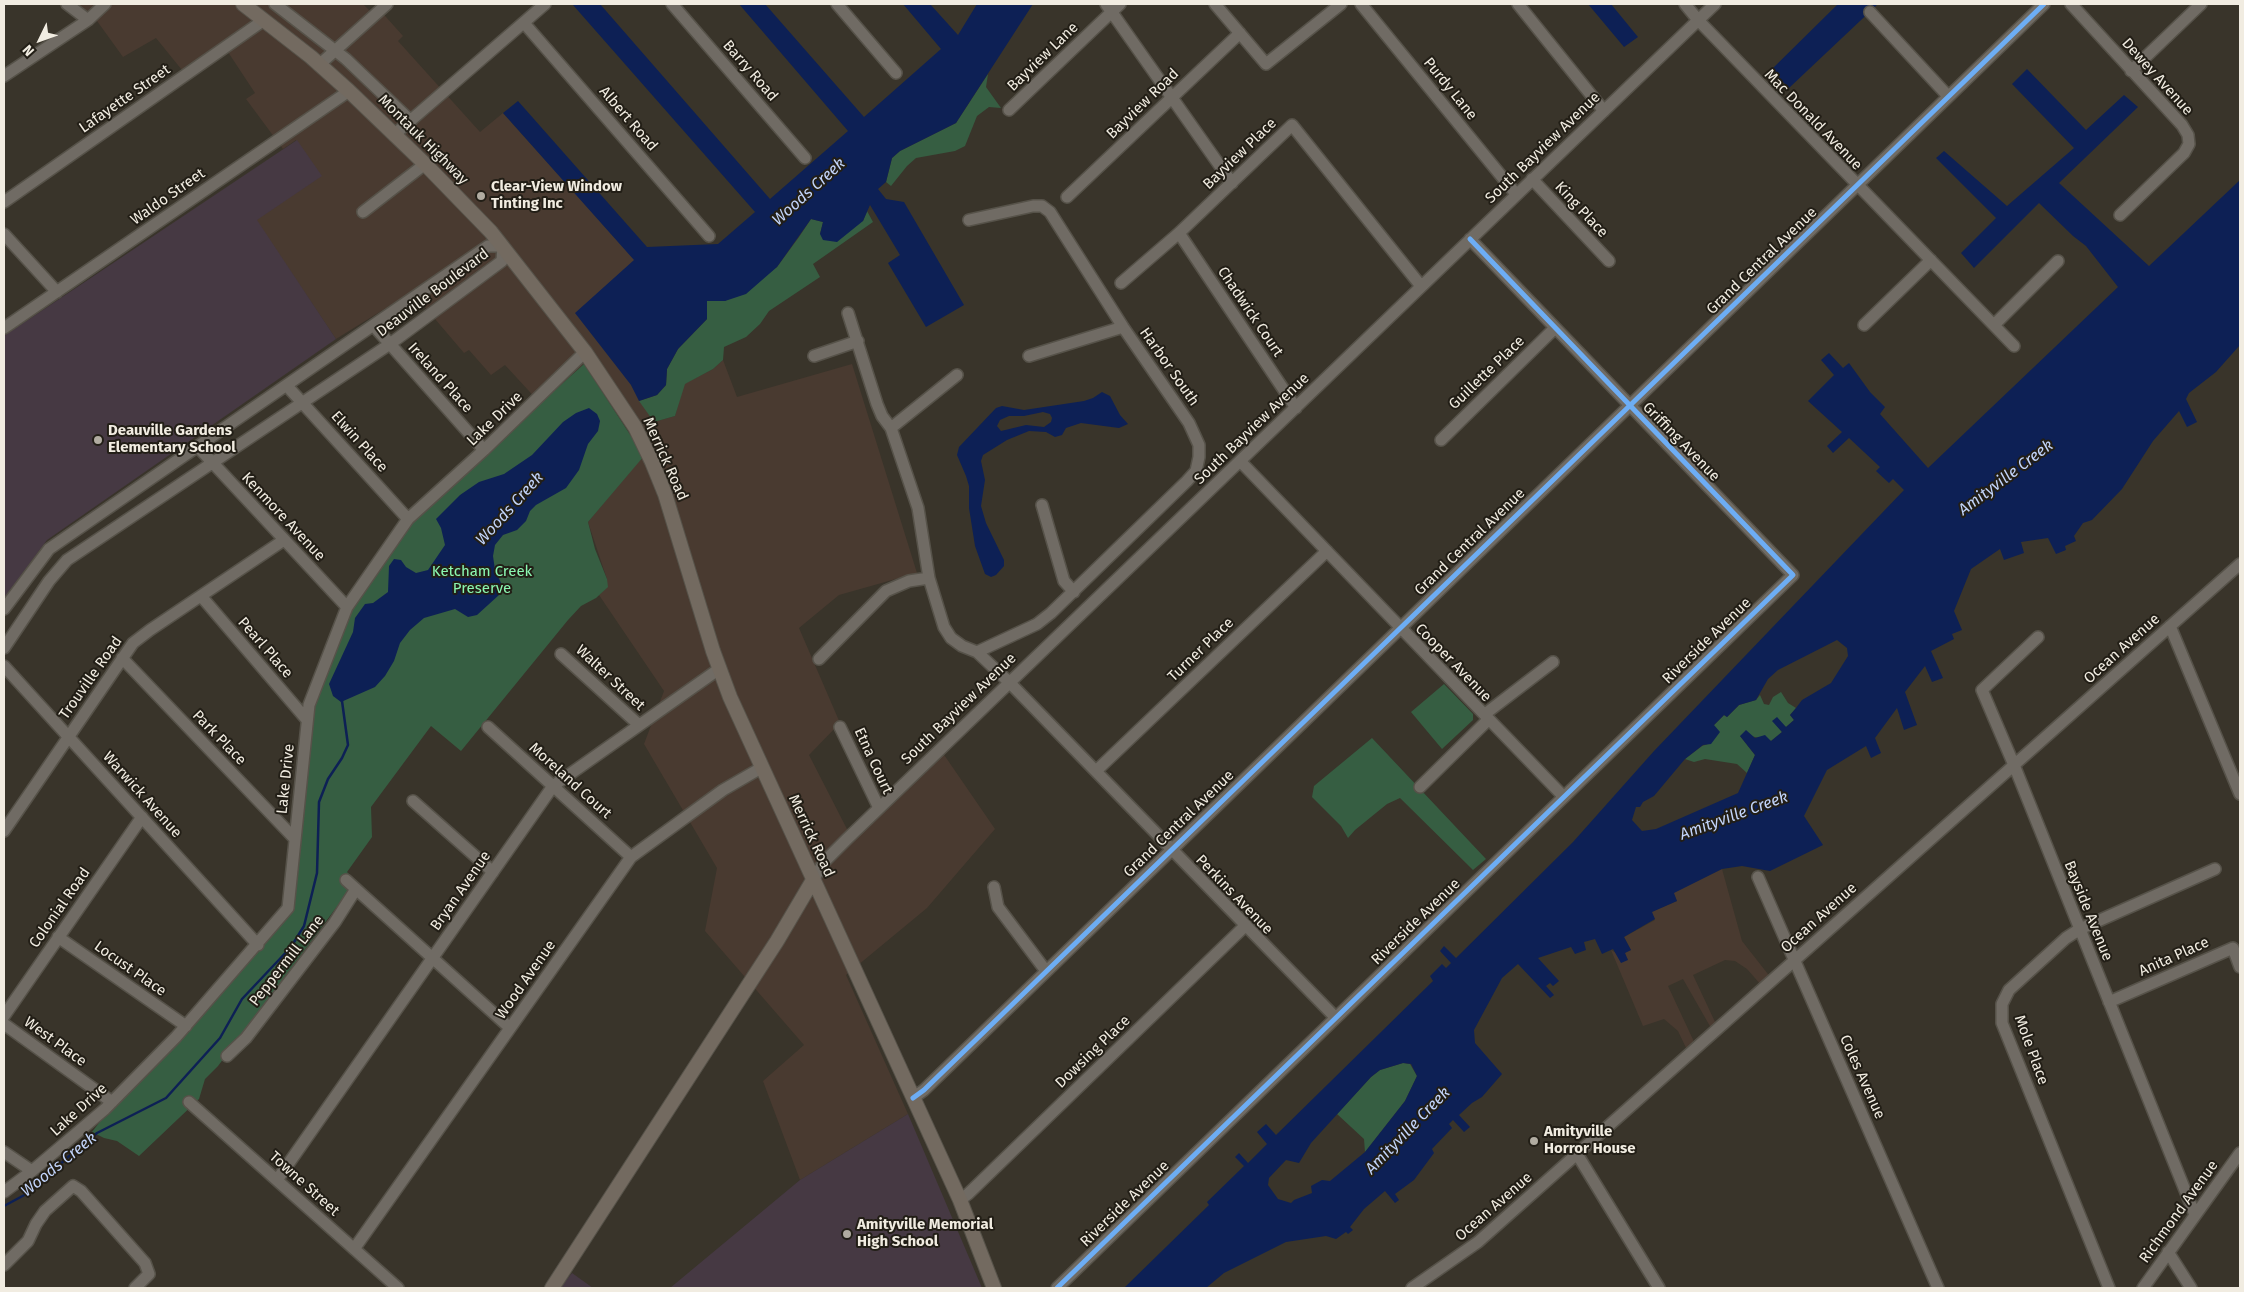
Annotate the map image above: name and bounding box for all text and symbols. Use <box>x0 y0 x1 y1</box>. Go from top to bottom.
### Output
north arrow <box>15 15 65 65</box>
street label: Bayview Lane <box>1004 19 1082 95</box>
street label: Dewey Avenue <box>2118 35 2196 119</box>
street label: Barry Road <box>719 37 781 105</box>
text: N <box>19 41 38 60</box>
street label: Purdy Lane <box>1419 54 1481 124</box>
street label: Lafayette Street <box>76 61 174 137</box>
street label: Bayview Road <box>1103 65 1183 143</box>
street label: Mac Donald Avenue <box>1760 66 1866 174</box>
street label: Albert Road <box>595 83 661 155</box>
street label: South Bayview Avenue <box>1482 89 1604 207</box>
street label: Montauk Highway <box>374 91 472 189</box>
street label: Bayview Place <box>1200 115 1280 193</box>
water label: Woods Creek <box>768 154 850 230</box>
street label: Waldo Street <box>127 165 209 229</box>
place label: Clear-View Window Tinting Inc <box>491 178 622 213</box>
street label: King Place <box>1551 178 1611 242</box>
marker: Clear-View Window Tinting Inc <box>475 190 487 202</box>
street label: Grand Central Avenue <box>1703 204 1821 318</box>
street label: Deauville Boulevard <box>373 245 493 341</box>
street label: Chadwick Court <box>1213 264 1287 360</box>
street label: Harbor South <box>1135 324 1203 410</box>
street label: Guillette Place <box>1445 332 1529 414</box>
street label: Ireland Place <box>404 339 476 417</box>
street label: South Bayview Avenue <box>1191 370 1313 488</box>
street label: Lake Drive <box>463 388 527 450</box>
street label: Griffing Avenue <box>1639 399 1723 485</box>
street label: Elwin Place <box>327 408 391 476</box>
street label: Merrick Road <box>639 415 691 503</box>
place label: Deauville Gardens Elementary School <box>108 422 236 457</box>
marker: Deauville Gardens Elementary School <box>92 434 104 446</box>
water label: Amityville Creek <box>1955 436 2057 520</box>
water label: Woods Creek <box>472 468 548 550</box>
street label: Kenmore Avenue <box>237 469 329 565</box>
street label: Grand Central Avenue <box>1411 485 1529 599</box>
park label: Ketcham Creek Preserve <box>432 563 532 598</box>
street label: Riverside Avenue <box>1659 594 1755 688</box>
street label: Ocean Avenue <box>2080 610 2164 688</box>
street label: Pearl Place <box>234 614 296 682</box>
street label: Turner Place <box>1164 614 1238 686</box>
street label: Cooper Avenue <box>1411 620 1495 706</box>
street label: Trouville Road <box>56 633 126 723</box>
street label: Walter Street <box>572 641 648 715</box>
street label: South Bayview Avenue <box>898 650 1020 768</box>
street label: Park Place <box>188 707 250 769</box>
street label: Etna Court <box>850 725 896 797</box>
street label: Moreland Court <box>525 739 615 823</box>
street label: Lake Drive <box>273 743 299 815</box>
street label: Warwick Avenue <box>99 748 185 842</box>
street label: Grand Central Avenue <box>1120 767 1238 881</box>
water label: Amityville Creek <box>1677 788 1791 844</box>
street label: Merrick Road <box>784 792 838 880</box>
street label: Bryan Avenue <box>427 848 495 934</box>
street label: Perkins Avenue <box>1192 851 1276 939</box>
street label: Bayside Avenue <box>2060 858 2116 964</box>
street label: Colonial Road <box>26 864 94 952</box>
street label: Riverside Avenue <box>1368 875 1464 969</box>
street label: Ocean Avenue <box>1777 879 1861 957</box>
street label: Peppermill Lane <box>246 912 328 1010</box>
street label: Anita Place <box>2136 933 2212 981</box>
street label: Wood Avenue <box>492 937 560 1023</box>
street label: Locust Place <box>90 938 170 1000</box>
street label: Dowsing Place <box>1052 1012 1134 1092</box>
street label: West Place <box>20 1013 90 1071</box>
street label: Mole Place <box>2010 1013 2052 1087</box>
street label: Coles Avenue <box>1835 1032 1889 1122</box>
street label: Lake Drive <box>47 1080 111 1140</box>
water label: Amityville Creek <box>1362 1083 1454 1179</box>
place label: Amityville Horror House <box>1544 1123 1636 1158</box>
water label: Woods Creek <box>17 1129 101 1201</box>
marker: Amityville Horror House <box>1528 1135 1540 1147</box>
street label: Towne Street <box>265 1148 343 1220</box>
street label: Riverside Avenue <box>1077 1157 1173 1251</box>
street label: Richmond Avenue <box>2136 1157 2222 1267</box>
street label: Ocean Avenue <box>1452 1169 1536 1245</box>
place label: Amityville Memorial High School <box>857 1216 993 1251</box>
marker: Amityville Memorial High School <box>841 1228 853 1240</box>

